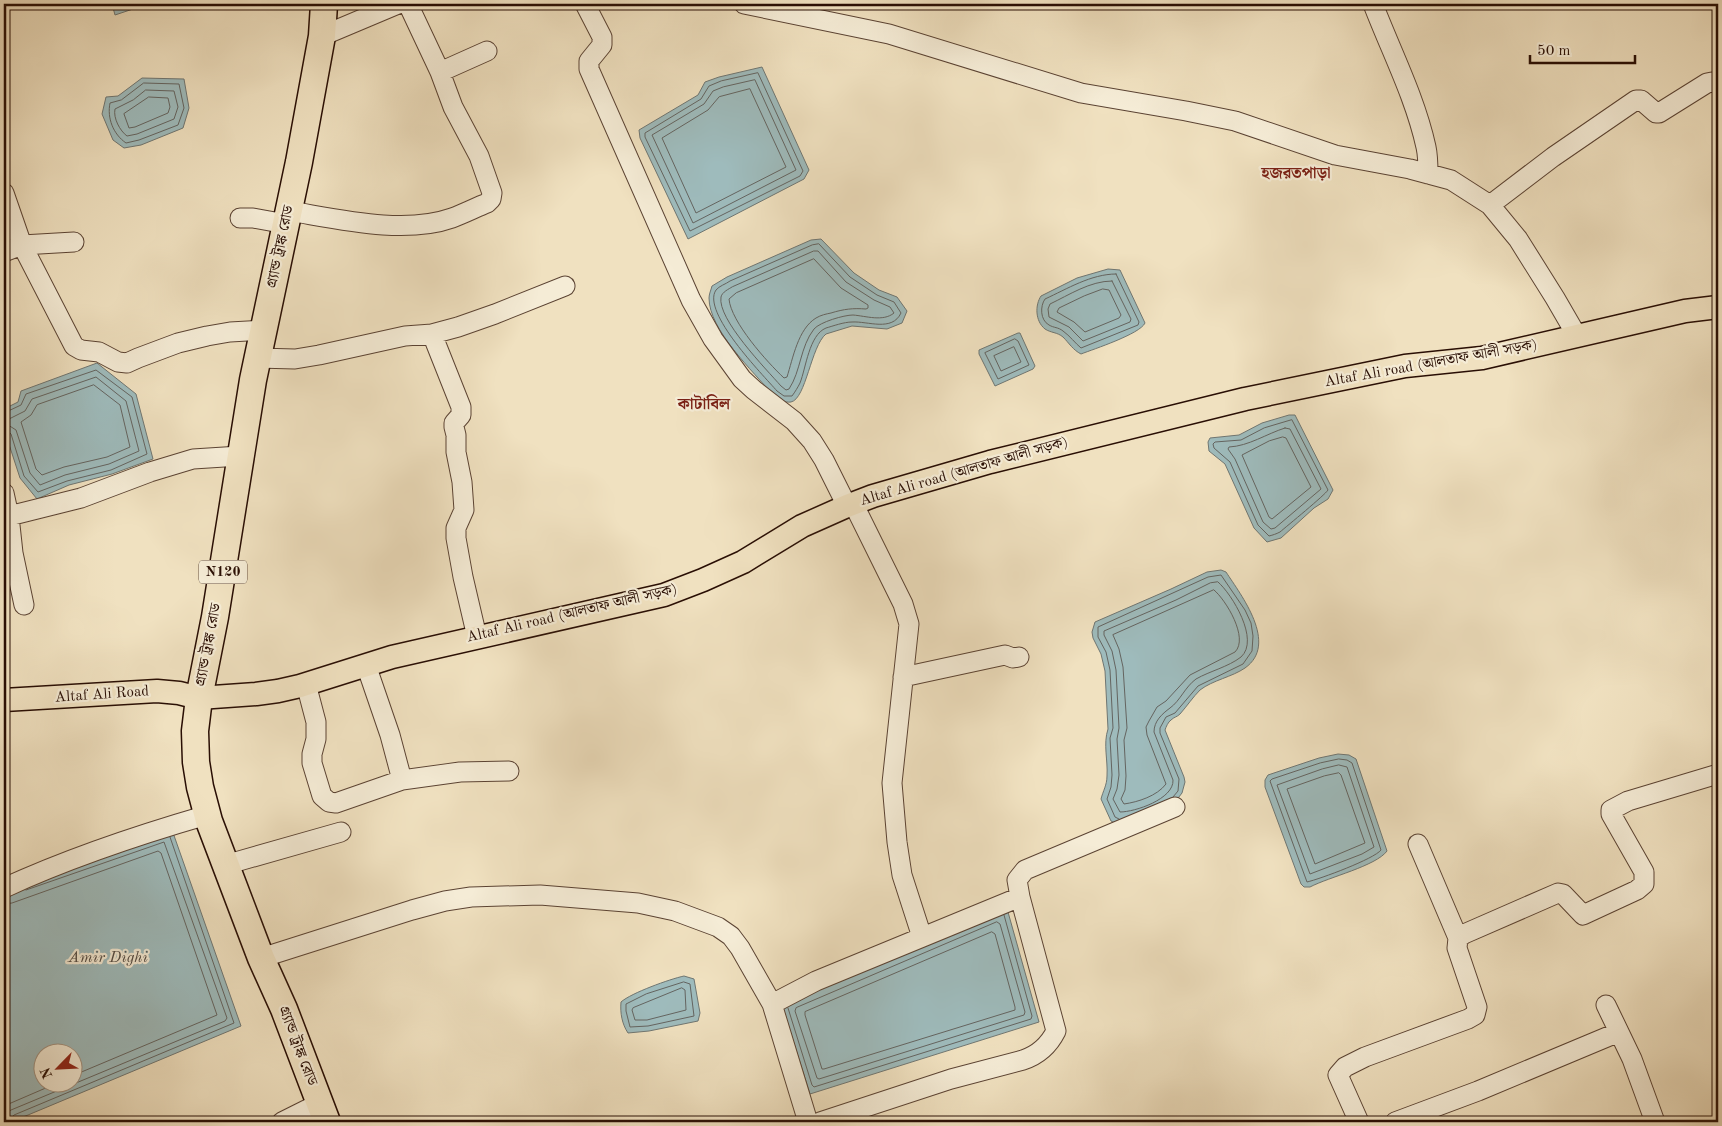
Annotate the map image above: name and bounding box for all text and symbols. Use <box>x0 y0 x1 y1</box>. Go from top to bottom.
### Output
scale bar <box>1530 32 1634 64</box>
text: 50 m <box>1537 44 1571 59</box>
district label: হজরতপাড়া <box>1260 166 1331 182</box>
street label: গ্র্যান্ড ট্রাঙ্ক রোড <box>262 203 297 290</box>
street label: Altaf Ali road (আলতাফ আলী সড়ক) <box>1323 336 1539 390</box>
district label: কাটাবিল <box>677 394 731 413</box>
street label: Altaf Ali road (আলতাফ আলী সড়ক) <box>858 433 1070 509</box>
road number: N120 <box>199 560 247 584</box>
street label: Altaf Ali road (আলতাফ আলী সড়ক) <box>465 580 679 646</box>
street label: গ্র্যান্ড ট্রাঙ্ক রোড <box>191 601 225 688</box>
street label: Altaf Ali Road <box>54 684 150 706</box>
water label: Amir Dighi <box>67 950 149 966</box>
street label: গ্র্যান্ড ট্রাঙ্ক রোড <box>275 1003 322 1089</box>
north arrow <box>32 1044 82 1094</box>
text: N <box>38 1065 56 1081</box>

